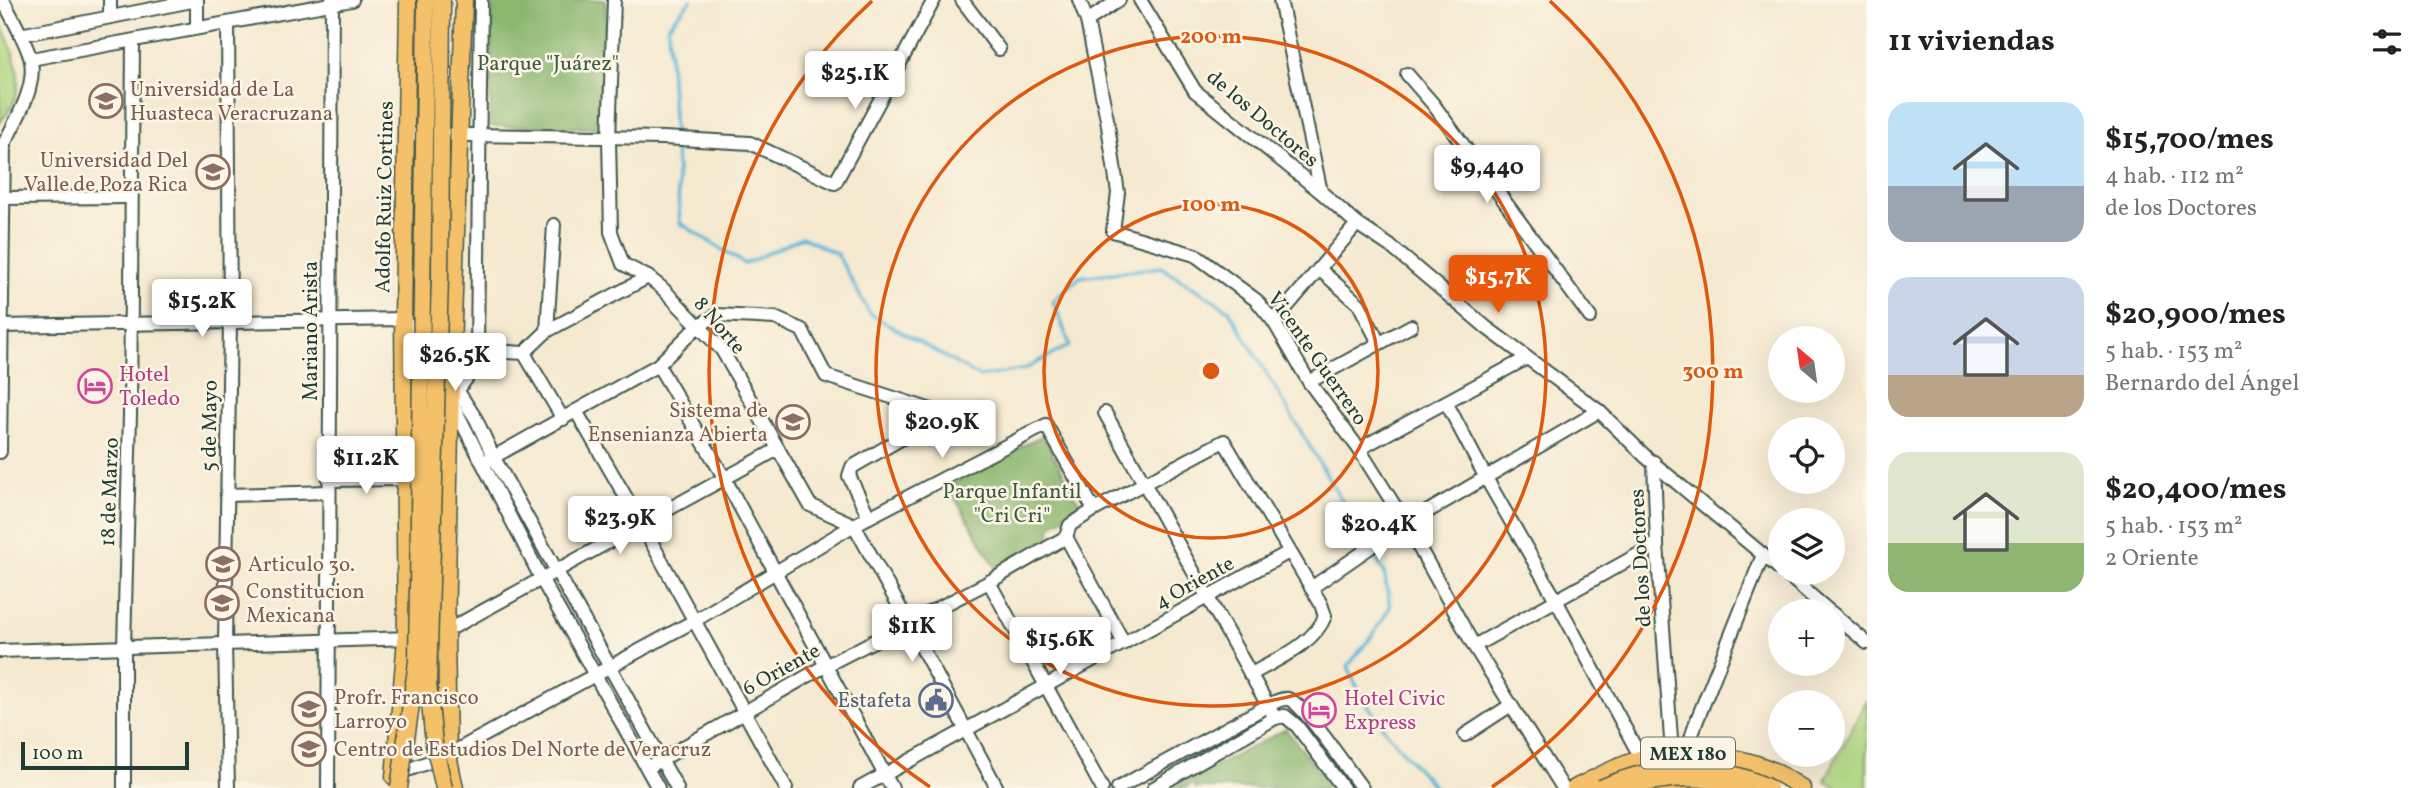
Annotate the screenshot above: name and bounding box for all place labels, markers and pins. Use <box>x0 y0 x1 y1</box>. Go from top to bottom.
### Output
pin: $25.1K <box>798 52 912 111</box>
place label: Universidad de La Huasteca Veracruzana <box>130 76 333 129</box>
school or university icon: Universidad de La Huasteca Veracruzana <box>87 82 125 120</box>
pin: $9,440 <box>1430 146 1544 205</box>
place label: Universidad Del Valle de Poza Rica <box>24 147 188 200</box>
school or university icon: Universidad Del Valle de Poza Rica <box>194 153 232 191</box>
pin: $15.7K <box>1441 256 1555 315</box>
pin: $15.2K <box>145 280 259 339</box>
pin: $26.5K <box>398 334 512 393</box>
centre of rings <box>1199 359 1223 383</box>
place label: Hotel Toledo <box>119 361 180 414</box>
hotel icon: Hotel Toledo <box>76 367 114 405</box>
place label: Sistema de Ensenianza Abierta <box>588 397 768 450</box>
pin: $20.9K <box>885 400 999 460</box>
school or university icon: Sistema de Ensenianza Abierta <box>774 403 812 441</box>
pin: $11.2K <box>309 436 423 496</box>
pin: $23.9K <box>563 496 677 556</box>
pin: $20.4K <box>1322 503 1436 562</box>
school or university icon: Articulo 3o. <box>204 545 242 583</box>
place label: Articulo 3o. <box>248 551 355 580</box>
place label: Constitucion Mexicana <box>246 578 365 631</box>
school or university icon: Constitucion Mexicana <box>203 584 241 622</box>
pin: $11K <box>871 604 953 664</box>
pin: $15.6K <box>1003 618 1117 677</box>
public building icon: Estafeta <box>917 681 955 719</box>
place label: Profr. Francisco Larroyo <box>334 684 479 737</box>
place label: Hotel Civic Express <box>1344 685 1445 738</box>
place label: Estafeta <box>838 687 912 716</box>
school or university icon: Profr. Francisco Larroyo <box>290 690 328 728</box>
hotel icon: Hotel Civic Express <box>1300 691 1338 729</box>
school or university icon: Centro de Estudios Del Norte de Veracruz <box>290 730 328 768</box>
place label: Centro de Estudios Del Norte de Veracruz <box>334 736 711 765</box>

